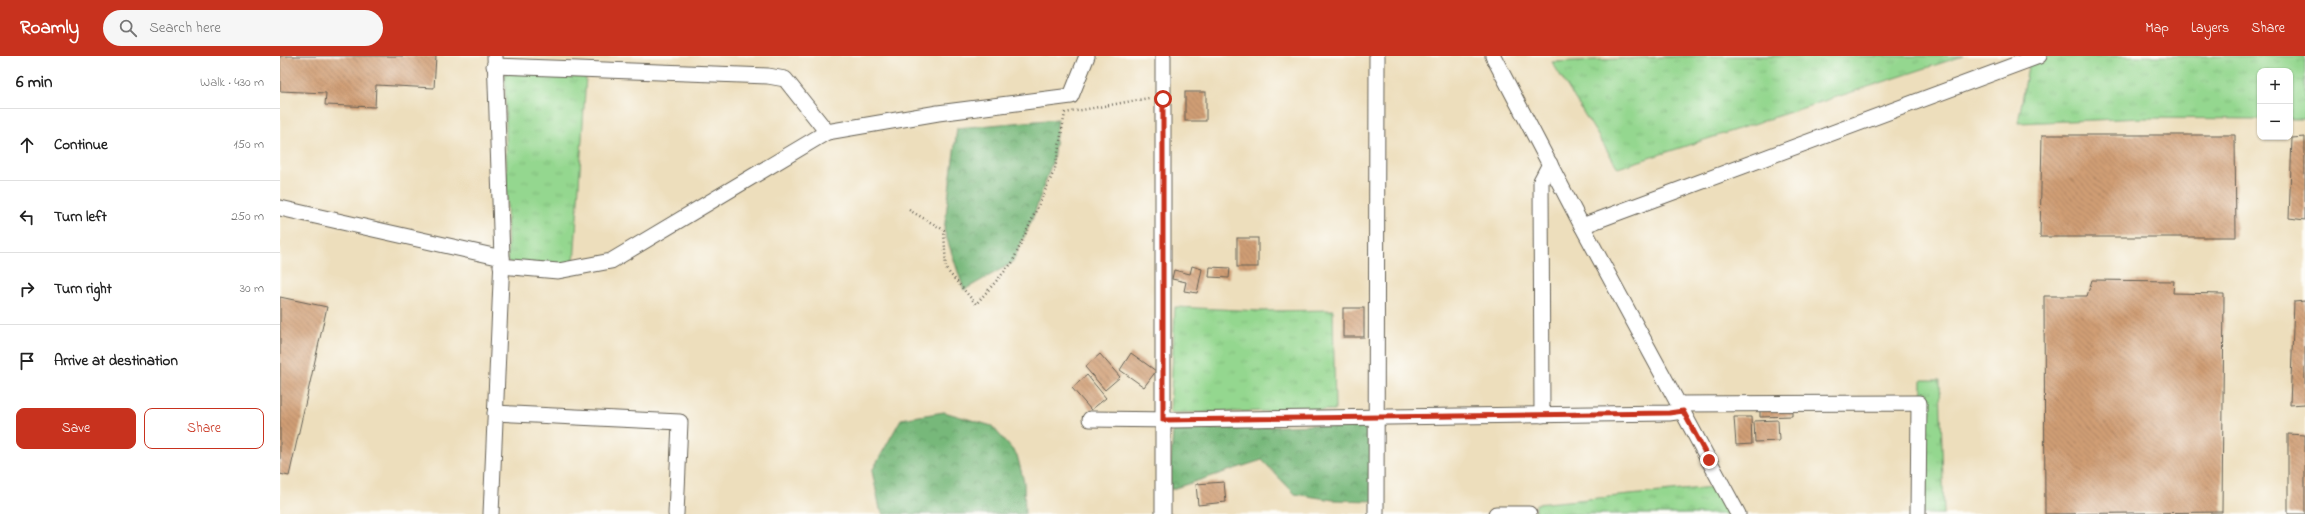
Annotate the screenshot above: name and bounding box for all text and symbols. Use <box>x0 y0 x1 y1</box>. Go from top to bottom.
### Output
search box <box>103 10 383 46</box>
text: Roamly <box>20 15 79 42</box>
icon: search <box>117 17 139 39</box>
text: Search here <box>149 17 221 39</box>
text: Map <box>2145 18 2169 39</box>
text: Layers <box>2191 18 2229 39</box>
text: Share <box>2251 18 2285 39</box>
map controls <box>2257 68 2293 140</box>
button: + <box>2257 68 2293 104</box>
text: 6 min <box>16 70 52 95</box>
text: Walk · 430 m <box>200 73 264 92</box>
route start <box>1154 90 1172 108</box>
button: − <box>2257 104 2293 140</box>
icon: ahead <box>16 134 38 156</box>
text: Continue <box>54 134 108 156</box>
text: 150 m <box>233 135 264 154</box>
icon: left <box>16 206 38 228</box>
text: Turn left <box>54 206 107 228</box>
text: 250 m <box>231 207 264 226</box>
icon: right <box>16 278 38 300</box>
text: Turn right <box>54 278 112 300</box>
text: 30 m <box>240 279 264 298</box>
icon: arrive <box>16 350 38 372</box>
text: Arrive at destination <box>54 350 178 372</box>
button: Save <box>16 408 136 449</box>
button: Share <box>144 408 264 449</box>
route end <box>1700 451 1718 469</box>

